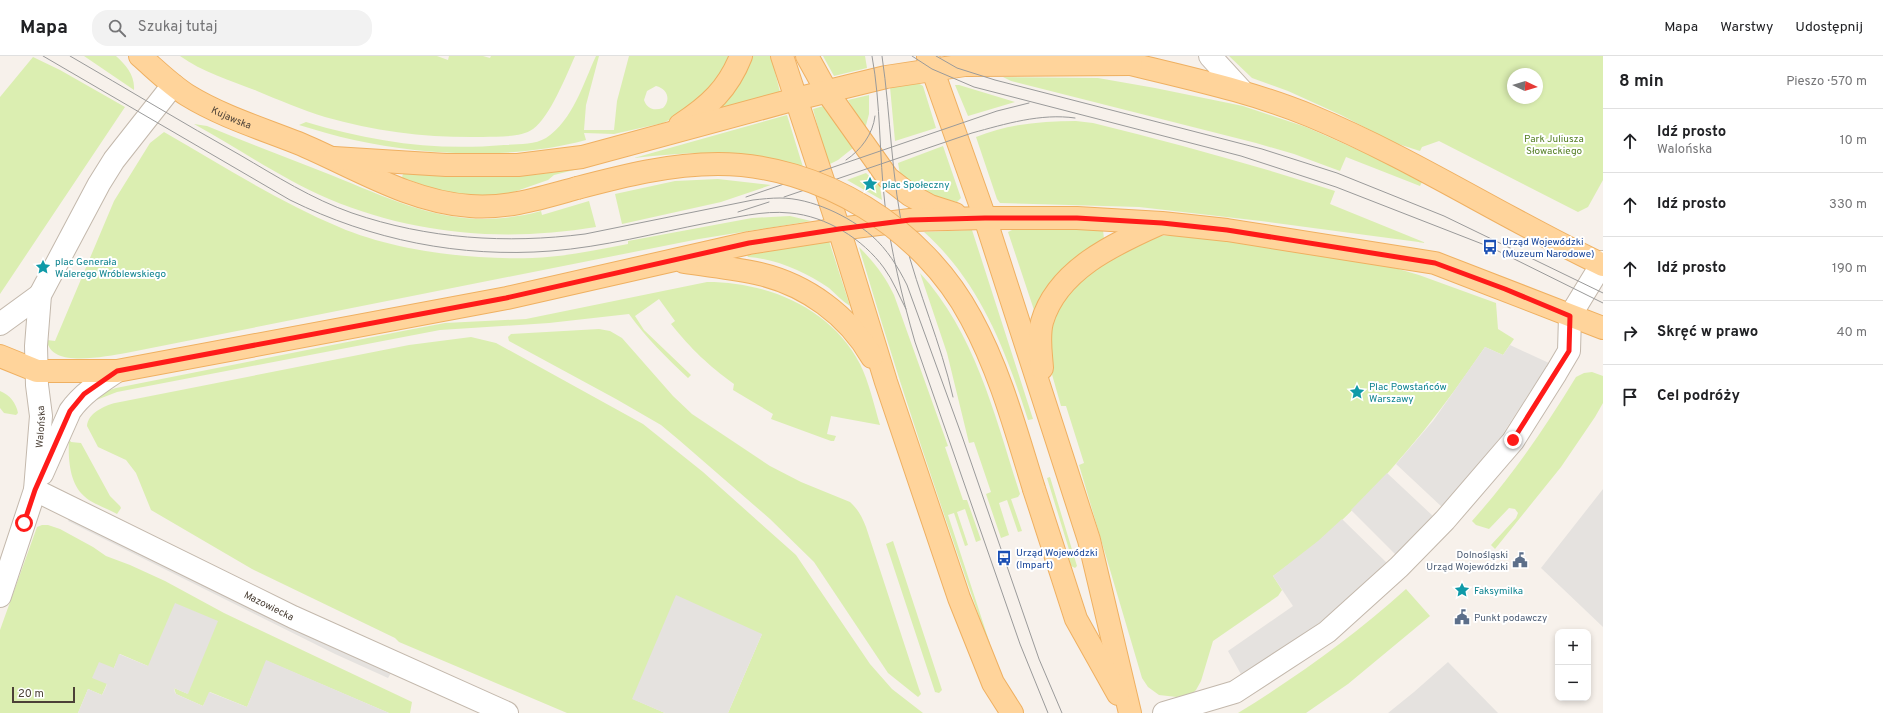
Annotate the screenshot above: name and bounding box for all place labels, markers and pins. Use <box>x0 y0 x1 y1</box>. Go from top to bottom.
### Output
place icon: plac Społeczny <box>861 175 879 193</box>
place label: plac Społeczny <box>882 179 949 192</box>
place label: Urząd Wojewódzki (Muzeum Narodowe) <box>1502 236 1594 261</box>
bus stop icon: Urząd Wojewódzki (Muzeum Narodowe) <box>1481 238 1499 256</box>
place label: plac Generała Walerego Wróblewskiego <box>55 256 166 281</box>
place icon: plac Generała Walerego Wróblewskiego <box>34 258 52 276</box>
place label: Plac Powstańców Warszawy <box>1369 381 1447 406</box>
place icon: Plac Powstańców Warszawy <box>1348 383 1366 401</box>
place label: Urząd Wojewódzki (Impart) <box>1016 547 1098 572</box>
bus stop icon: Urząd Wojewódzki (Impart) <box>995 549 1013 567</box>
place label: Dolnośląski Urząd Wojewódzki <box>1426 549 1508 574</box>
public building icon: Dolnośląski Urząd Wojewódzki <box>1511 551 1529 569</box>
place icon: Faksymilka <box>1453 581 1471 599</box>
place label: Faksymilka <box>1474 585 1523 598</box>
public building icon: Punkt podawczy <box>1453 608 1471 626</box>
place label: Punkt podawczy <box>1474 612 1547 625</box>

